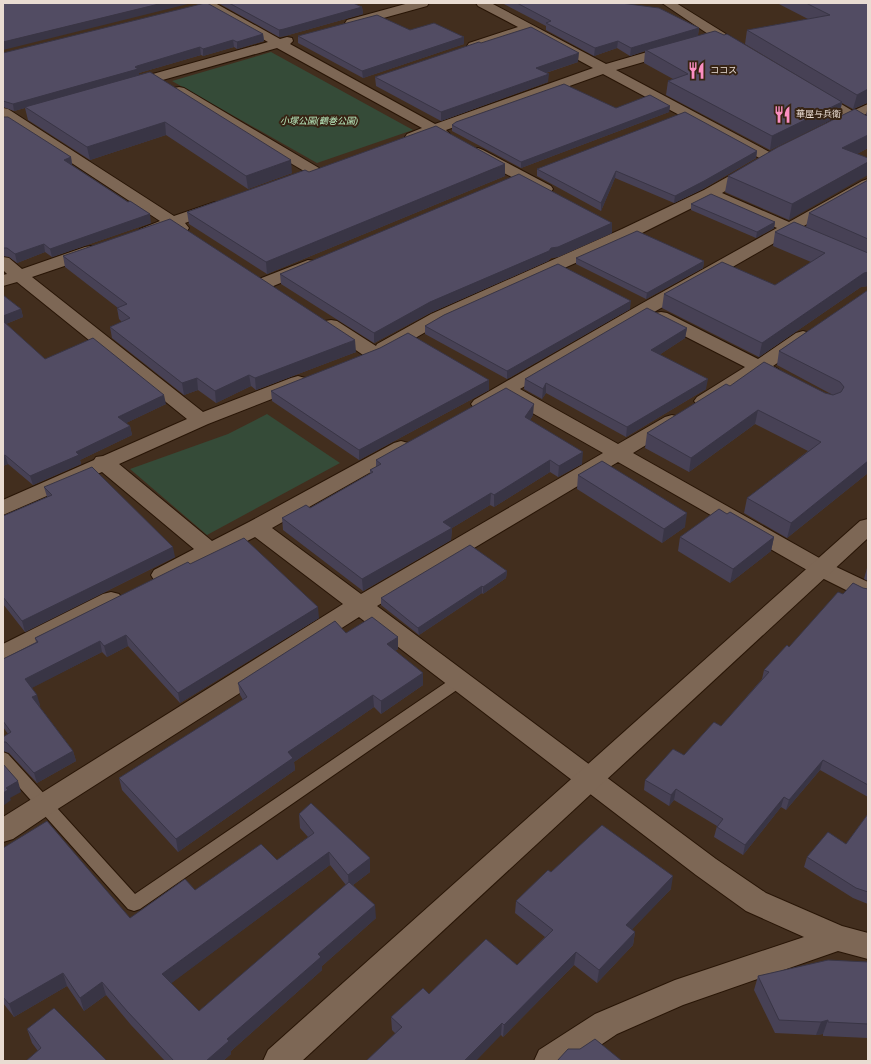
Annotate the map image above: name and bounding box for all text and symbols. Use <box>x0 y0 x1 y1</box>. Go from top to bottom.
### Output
restaurant icon: ココス <box>687 60 707 80</box>
place label: ココス <box>710 64 737 76</box>
restaurant icon: 華屋与兵衛 <box>773 104 793 124</box>
place label: 華屋与兵衛 <box>796 108 841 120</box>
park label: 小塚公園(鶴巻公園) <box>280 115 358 127</box>

